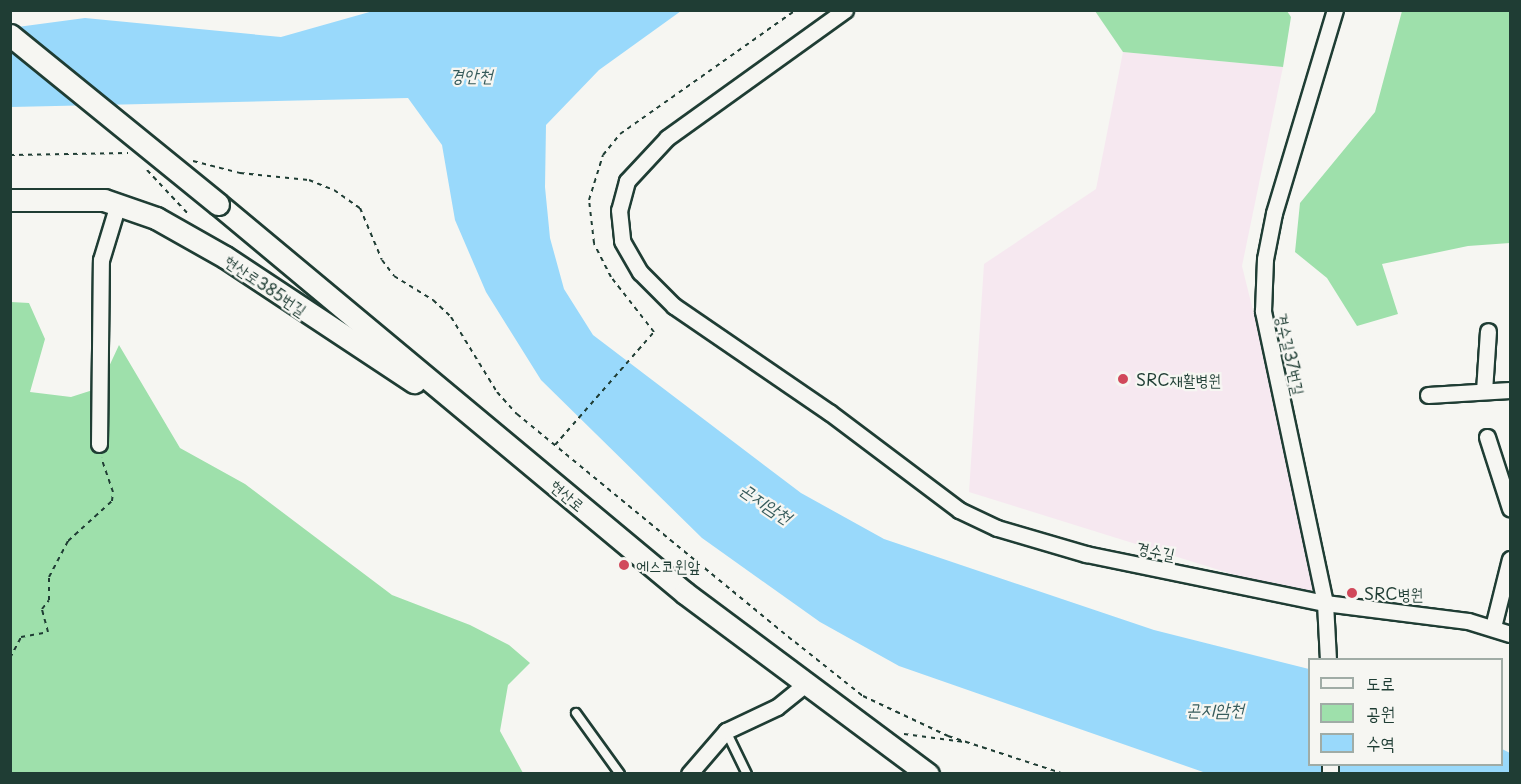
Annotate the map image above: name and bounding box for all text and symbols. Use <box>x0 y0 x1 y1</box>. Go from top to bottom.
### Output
water label: 경안천 <box>449 64 493 86</box>
street label: 현산로385번길 <box>221 251 311 319</box>
street label: 경수길37번길 <box>1273 311 1309 397</box>
place label: SRC재활병원 <box>1136 369 1221 389</box>
marker: SRC재활병원 <box>1114 370 1132 388</box>
street label: 현산로 <box>547 475 589 515</box>
water label: 곤지암천 <box>736 478 796 528</box>
street label: 경수길 <box>1135 537 1177 563</box>
place label: 에스코윈앞 <box>636 555 700 575</box>
marker: 에스코윈앞 <box>617 558 631 572</box>
place label: SRC병원 <box>1364 583 1423 603</box>
marker: SRC병원 <box>1345 586 1359 600</box>
legend <box>1308 658 1503 766</box>
text: 도로 <box>1366 669 1395 696</box>
water label: 곤지암천 <box>1186 698 1244 720</box>
text: 공원 <box>1366 699 1395 726</box>
text: 수역 <box>1366 729 1395 756</box>

